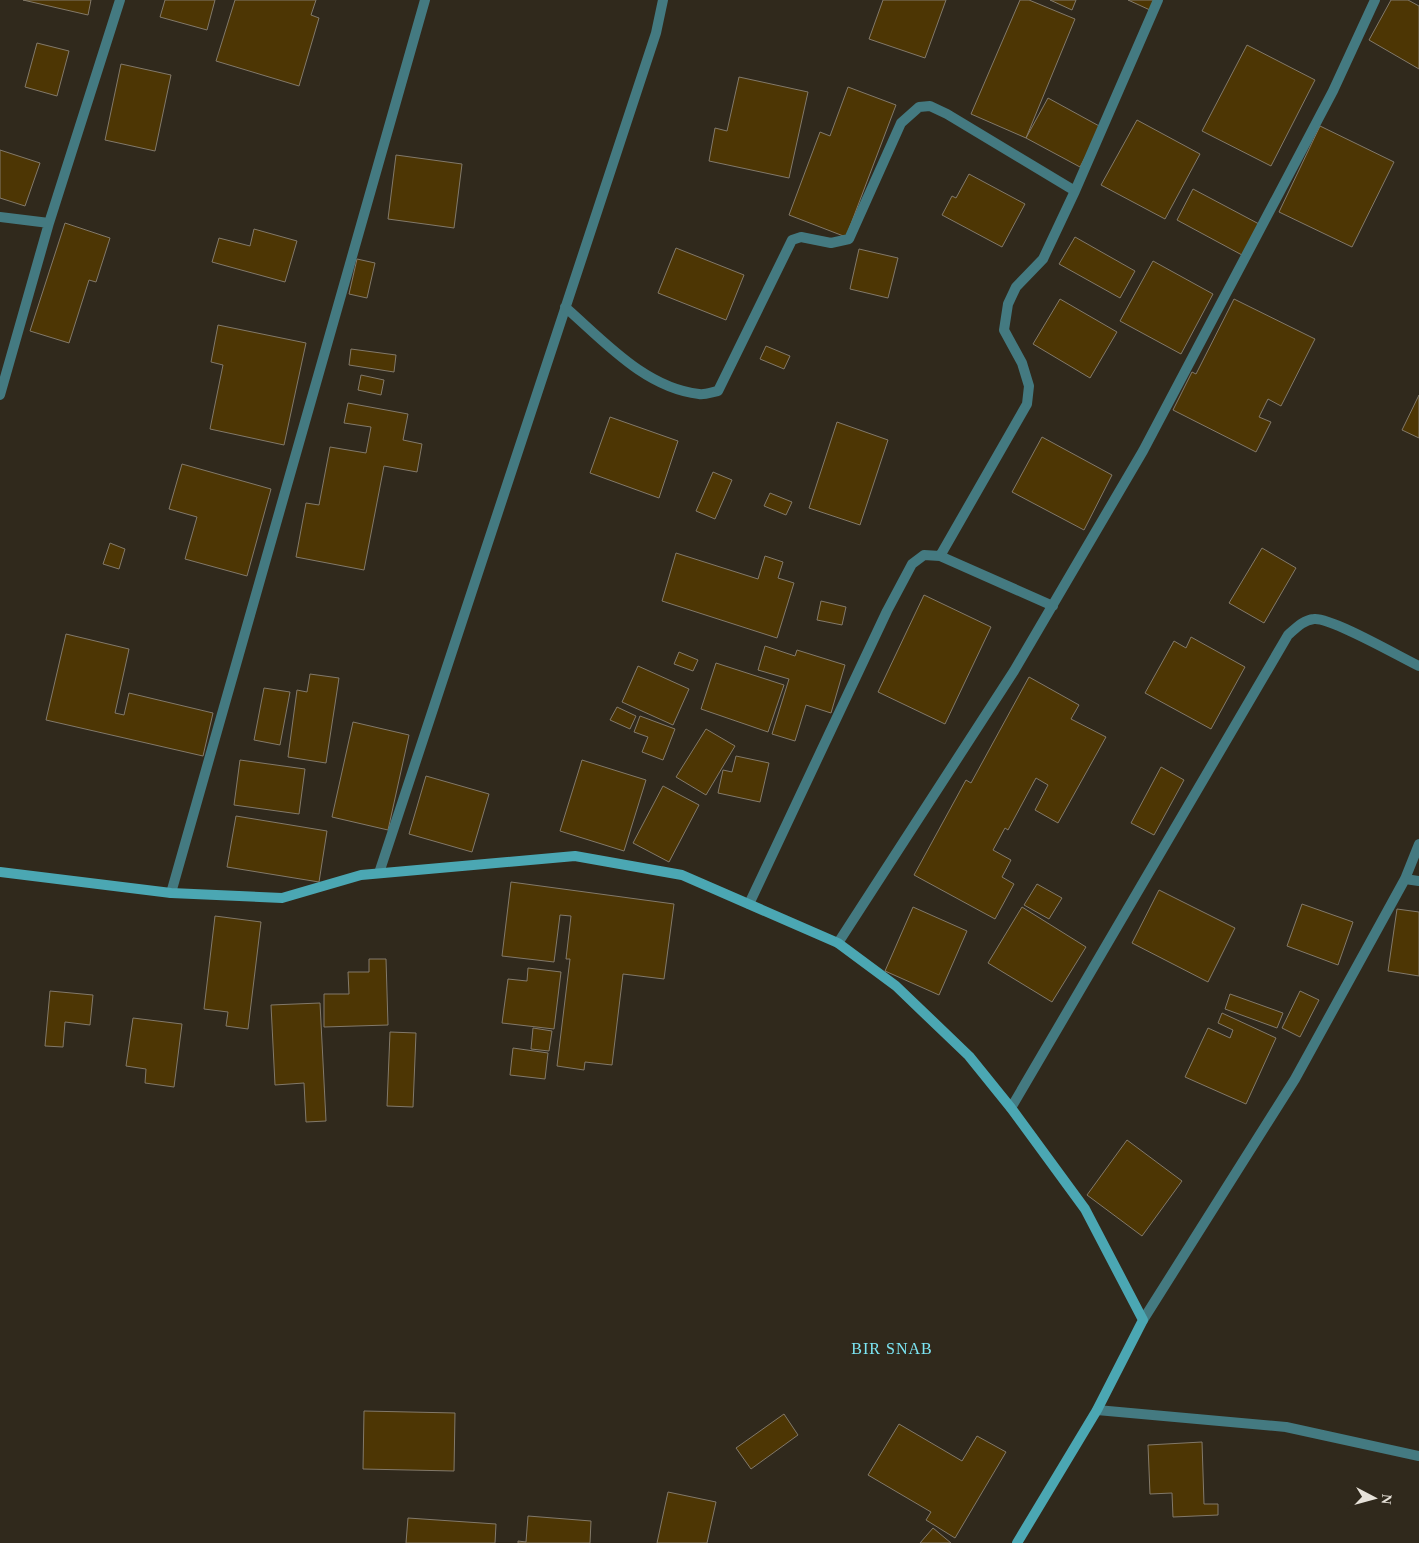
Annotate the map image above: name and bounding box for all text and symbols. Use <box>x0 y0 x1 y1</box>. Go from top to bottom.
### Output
district label: BIR SNAB <box>851 1340 933 1357</box>
north arrow <box>1349 1473 1399 1523</box>
text: N <box>1378 1493 1394 1505</box>

